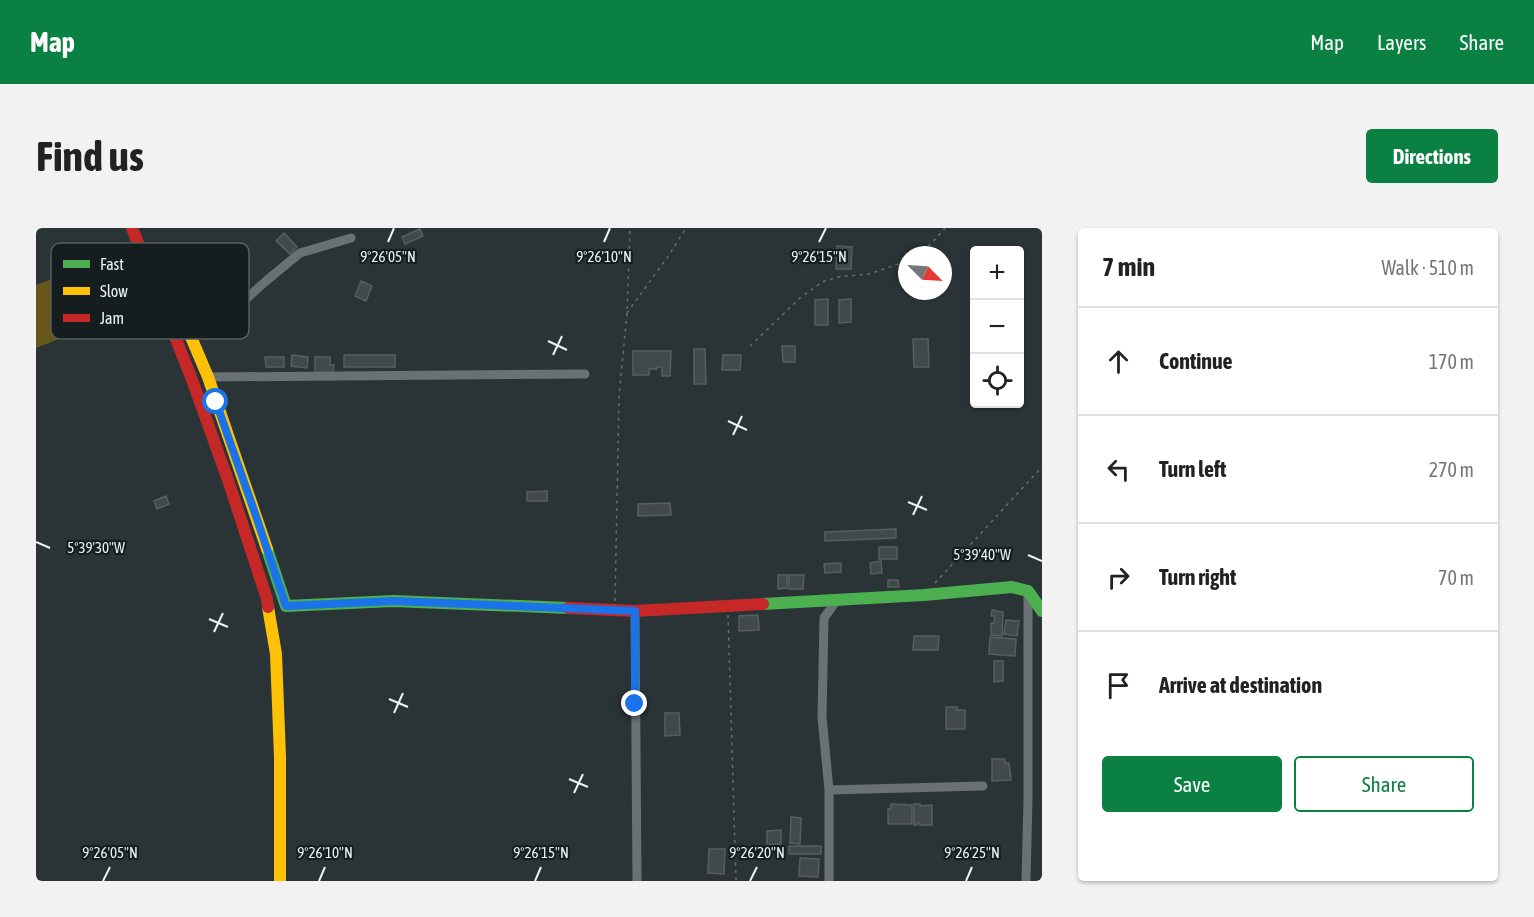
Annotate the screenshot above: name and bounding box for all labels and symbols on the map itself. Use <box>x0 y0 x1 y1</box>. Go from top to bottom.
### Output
legend <box>51 243 249 339</box>
north arrow <box>898 246 952 300</box>
text: 9°26'05"N <box>360 248 416 265</box>
text: 9°26'10"N <box>576 248 632 265</box>
text: 9°26'15"N <box>791 248 847 265</box>
text: Fast <box>100 255 124 273</box>
text: Slow <box>100 282 128 300</box>
text: Jam <box>100 309 124 327</box>
route start <box>202 388 228 414</box>
text: 5°39'30"W <box>67 539 125 556</box>
text: 5°39'40"W <box>953 546 1011 563</box>
route end <box>621 690 647 716</box>
text: 9°26'05"N <box>82 844 138 861</box>
text: 9°26'10"N <box>297 844 353 861</box>
text: 9°26'15"N <box>513 844 569 861</box>
text: 9°26'20"N <box>729 844 785 861</box>
text: 9°26'25"N <box>944 844 1000 861</box>

